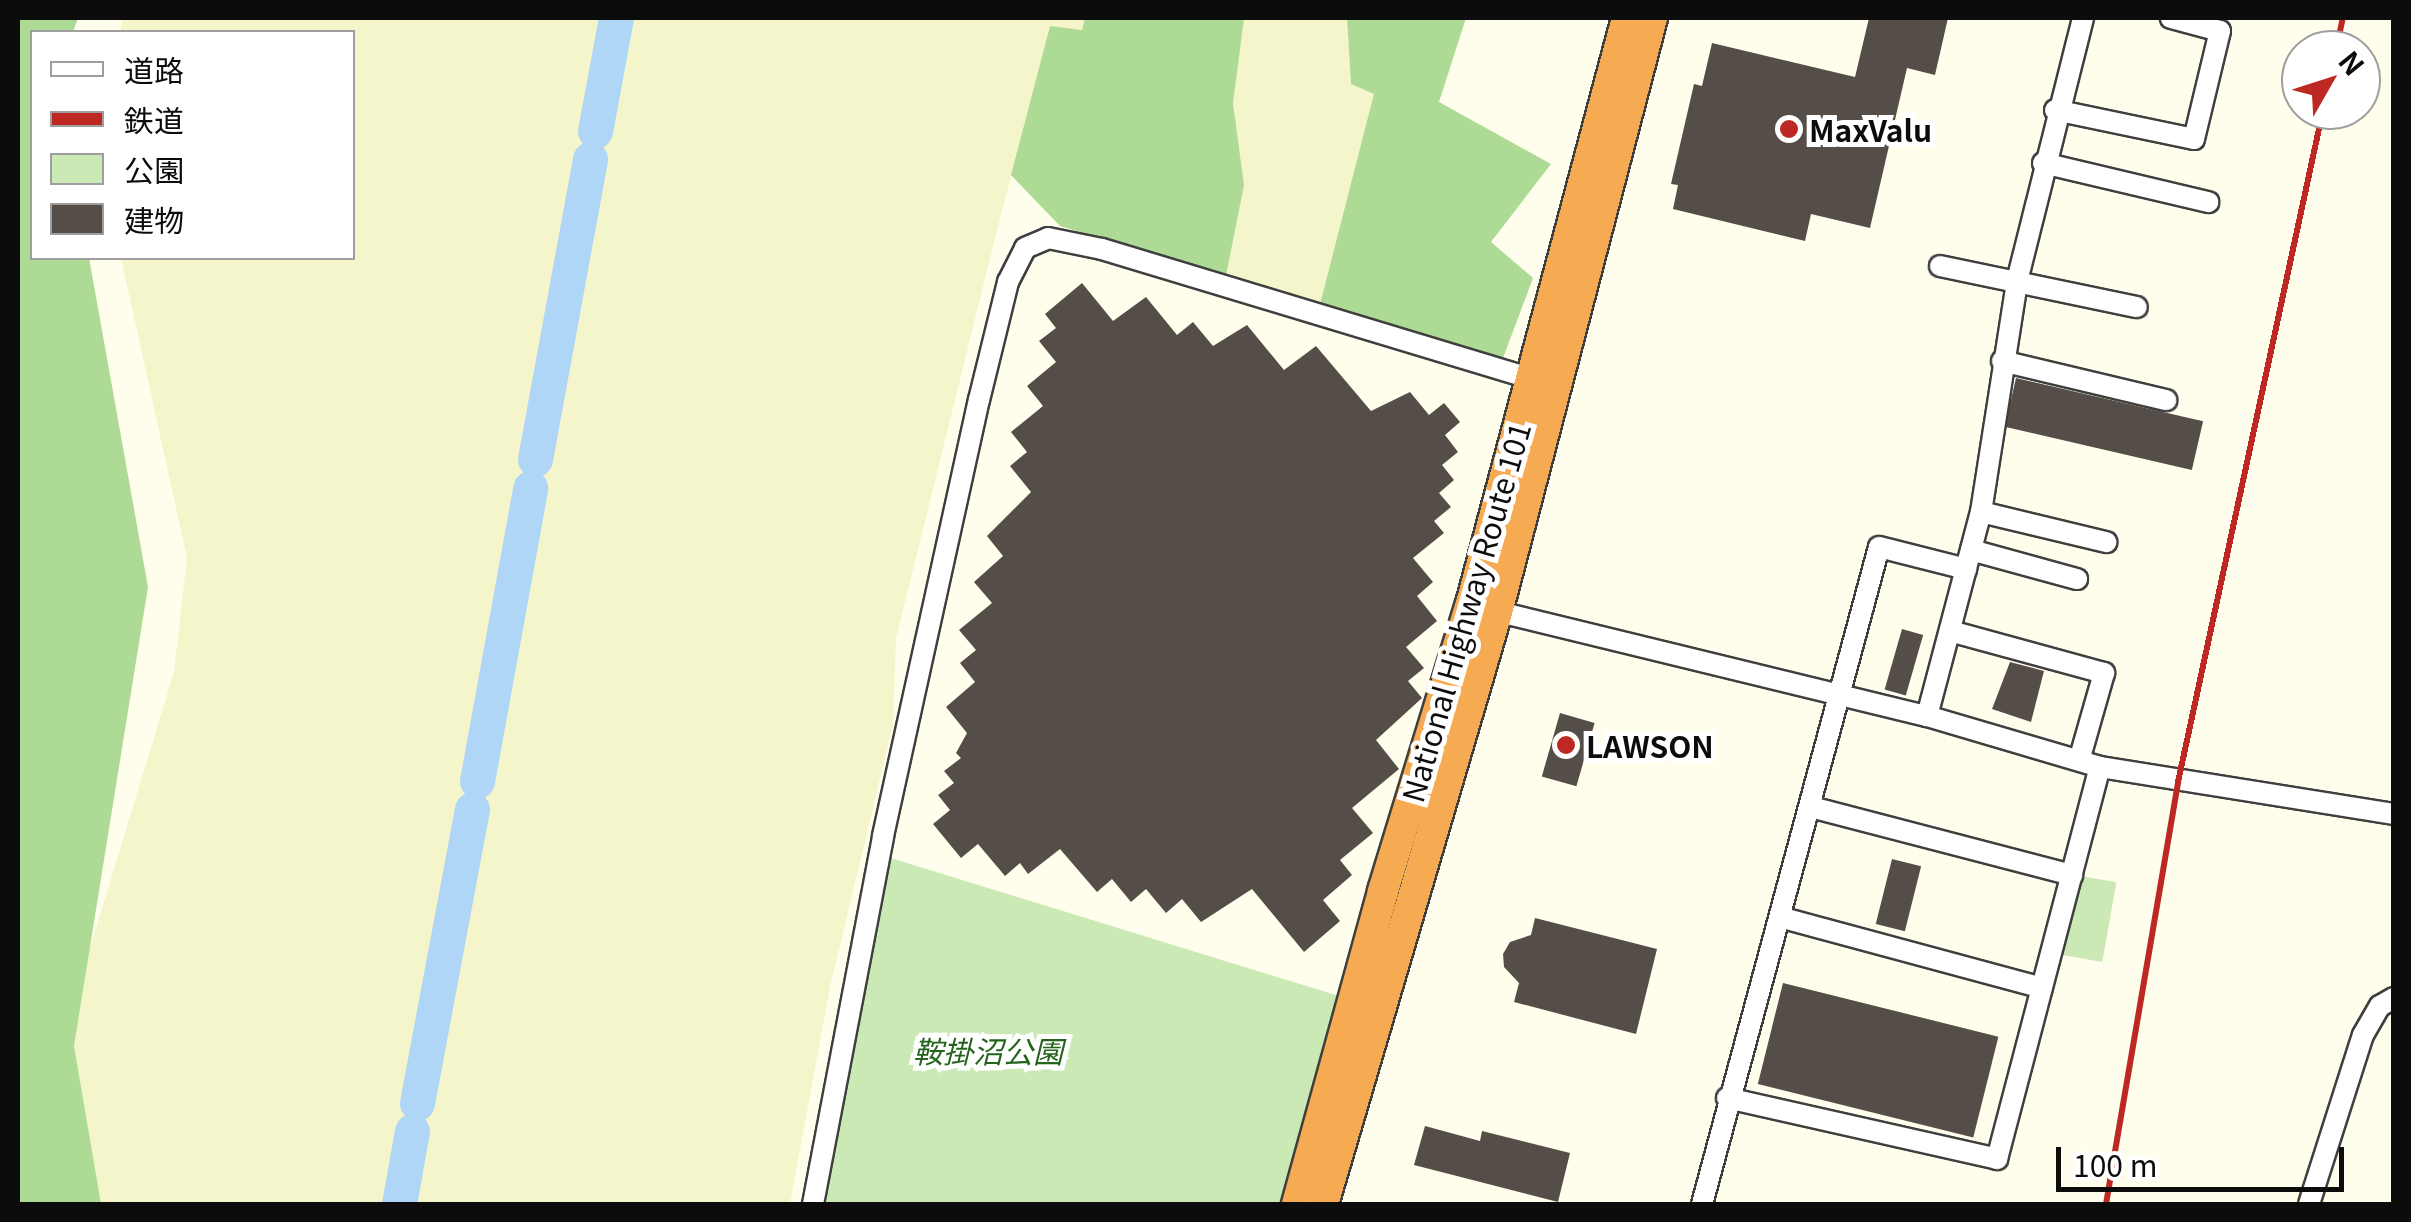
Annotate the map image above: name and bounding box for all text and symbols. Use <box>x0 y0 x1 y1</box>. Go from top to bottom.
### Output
legend <box>30 30 355 260</box>
north arrow <box>2281 30 2381 130</box>
text: N <box>2331 42 2375 83</box>
text: 道路 <box>124 47 184 91</box>
text: 鉄道 <box>124 97 184 141</box>
place label: MaxValu <box>1809 111 1932 147</box>
marker: MaxValu <box>1778 118 1800 140</box>
text: 公園 <box>124 147 184 191</box>
text: 建物 <box>124 197 184 241</box>
street label: National Highway Route 101 <box>1393 418 1537 806</box>
place label: LAWSON <box>1586 727 1714 763</box>
marker: LAWSON <box>1555 734 1577 756</box>
park label: 鞍掛沼公園 <box>913 1032 1063 1068</box>
scale bar <box>2061 1127 2348 1189</box>
text: 100 m <box>2073 1142 2157 1186</box>

